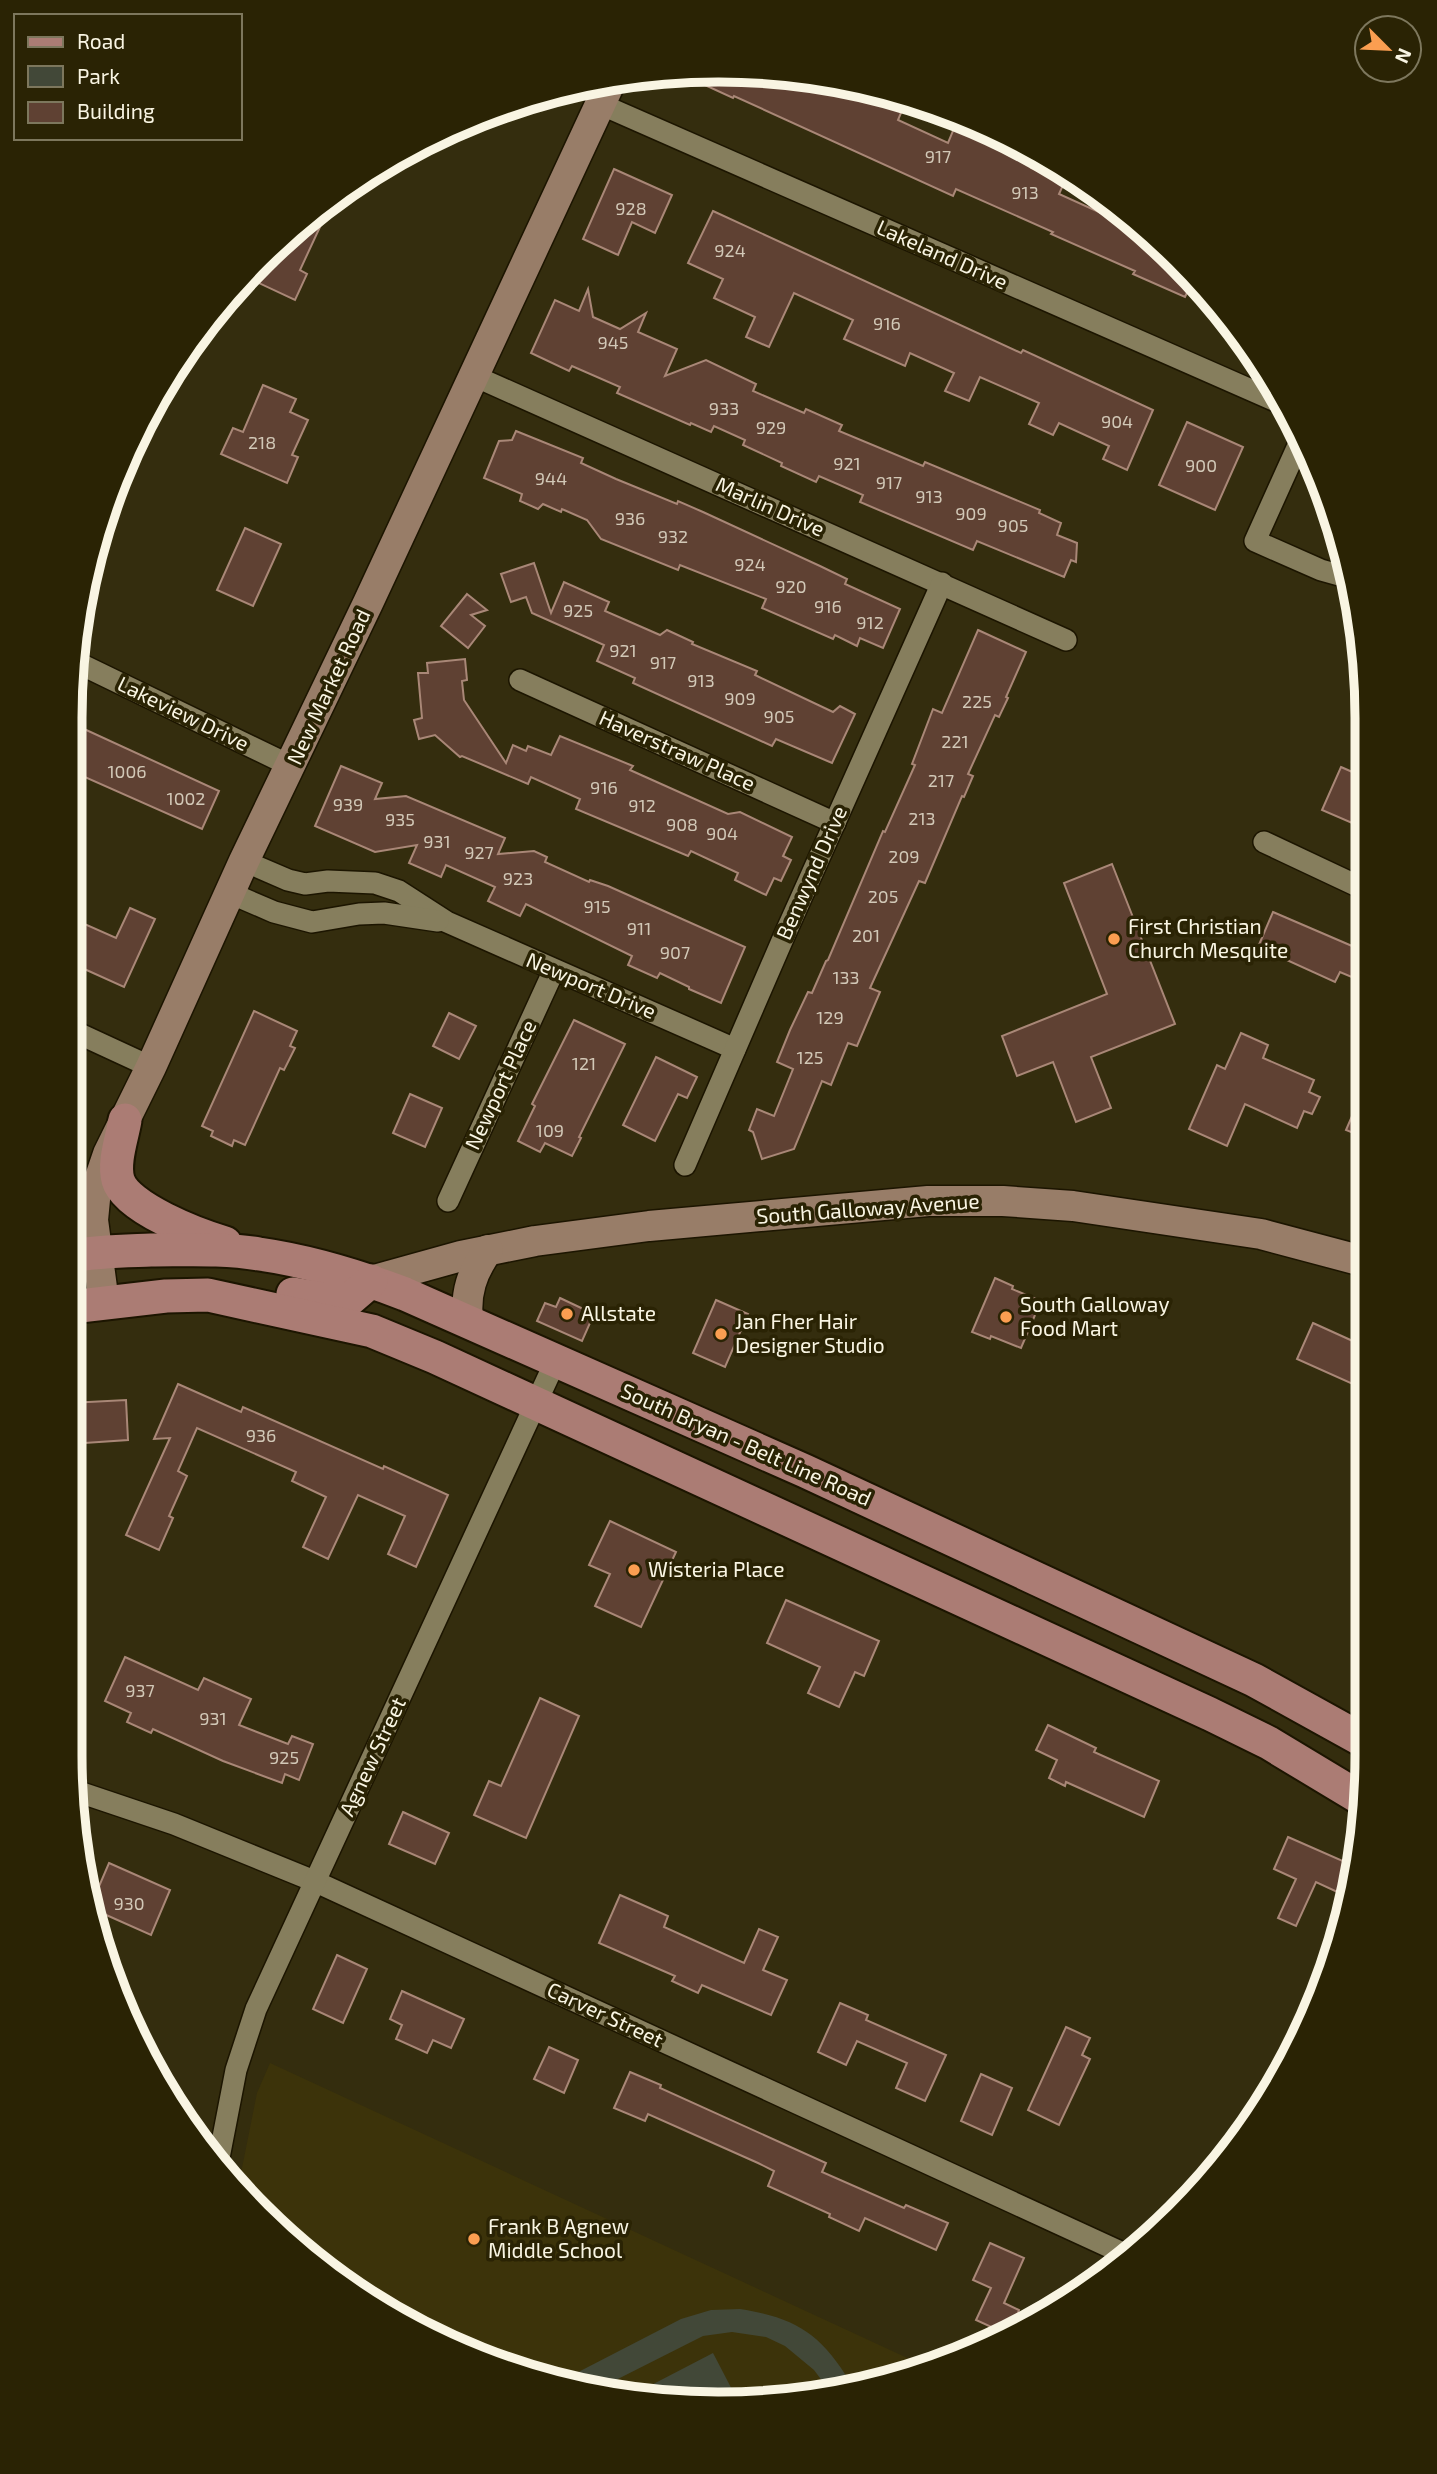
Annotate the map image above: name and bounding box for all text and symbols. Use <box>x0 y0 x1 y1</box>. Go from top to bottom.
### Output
legend <box>14 14 242 140</box>
north arrow <box>1353 14 1423 84</box>
text: Road <box>77 28 125 53</box>
text: N <box>1391 45 1417 67</box>
text: Park <box>77 63 120 88</box>
text: Building <box>77 98 155 123</box>
house number: 917 <box>925 145 951 167</box>
house number: 913 <box>1011 181 1039 203</box>
house number: 928 <box>615 197 647 219</box>
street label: Lakeland Drive <box>873 214 1012 294</box>
house number: 924 <box>714 239 746 261</box>
house number: 916 <box>873 312 901 334</box>
house number: 945 <box>597 331 629 353</box>
house number: 933 <box>709 397 739 419</box>
house number: 904 <box>1101 410 1133 432</box>
house number: 929 <box>756 416 786 438</box>
house number: 218 <box>248 431 276 453</box>
house number: 921 <box>833 452 861 474</box>
house number: 900 <box>1185 454 1217 476</box>
house number: 944 <box>535 467 567 489</box>
street label: Marlin Drive <box>712 471 829 541</box>
house number: 917 <box>876 471 902 493</box>
house number: 913 <box>915 485 943 507</box>
house number: 909 <box>955 502 987 524</box>
house number: 936 <box>615 507 645 529</box>
house number: 905 <box>998 514 1028 536</box>
house number: 932 <box>658 525 688 547</box>
house number: 924 <box>734 553 766 575</box>
house number: 920 <box>775 575 807 597</box>
house number: 916 <box>814 595 842 617</box>
house number: 925 <box>563 599 593 621</box>
street label: New Market Road <box>281 605 375 768</box>
house number: 912 <box>856 611 884 633</box>
house number: 921 <box>609 639 637 661</box>
house number: 917 <box>650 651 676 673</box>
house number: 913 <box>687 669 715 691</box>
street label: Lakeview Drive <box>114 670 253 755</box>
house number: 909 <box>724 687 756 709</box>
house number: 225 <box>962 690 992 712</box>
street label: Haverstraw Place <box>596 704 759 795</box>
house number: 905 <box>764 705 794 727</box>
house number: 221 <box>941 730 969 752</box>
house number: 1006 <box>107 760 147 782</box>
house number: 217 <box>928 769 954 791</box>
house number: 916 <box>590 776 618 798</box>
house number: 1002 <box>167 787 206 809</box>
house number: 939 <box>333 793 363 815</box>
house number: 912 <box>628 794 656 816</box>
street label: Benwynd Drive <box>770 802 851 943</box>
house number: 213 <box>908 807 936 829</box>
house number: 935 <box>385 808 415 830</box>
house number: 908 <box>666 813 698 835</box>
house number: 904 <box>706 822 738 844</box>
house number: 931 <box>423 830 451 852</box>
house number: 927 <box>464 841 494 863</box>
house number: 209 <box>888 845 920 867</box>
house number: 923 <box>503 867 533 889</box>
house number: 205 <box>868 885 898 907</box>
house number: 915 <box>583 895 611 917</box>
place label: First Christian Church Mesquite <box>1128 913 1288 962</box>
house number: 911 <box>627 917 651 939</box>
house number: 201 <box>852 924 880 946</box>
marker: First Christian Church Mesquite <box>1106 931 1122 947</box>
house number: 907 <box>660 941 690 963</box>
street label: Newport Drive <box>523 946 660 1023</box>
house number: 133 <box>832 966 860 988</box>
house number: 129 <box>816 1006 844 1028</box>
street label: Newport Place <box>459 1016 541 1153</box>
house number: 125 <box>797 1046 823 1068</box>
house number: 121 <box>572 1052 596 1074</box>
house number: 109 <box>536 1119 564 1141</box>
street label: South Galloway Avenue <box>755 1187 980 1228</box>
place label: South Galloway Food Mart <box>1020 1291 1170 1340</box>
place label: Allstate <box>581 1300 656 1325</box>
marker: Allstate <box>559 1306 575 1322</box>
place label: Jan Fher Hair Designer Studio <box>735 1308 885 1357</box>
marker: South Galloway Food Mart <box>998 1309 1014 1325</box>
marker: Jan Fher Hair Designer Studio <box>713 1326 729 1342</box>
street label: South Bryan - Belt Line Road <box>618 1377 876 1510</box>
house number: 936 <box>246 1424 276 1446</box>
place label: Wisteria Place <box>648 1556 784 1581</box>
marker: Wisteria Place <box>626 1562 642 1578</box>
house number: 937 <box>125 1679 155 1701</box>
street label: Agnew Street <box>333 1693 410 1820</box>
house number: 931 <box>199 1707 227 1729</box>
house number: 925 <box>269 1746 299 1768</box>
house number: 930 <box>113 1892 145 1914</box>
street label: Carver Street <box>544 1976 668 2051</box>
place label: Frank B Agnew Middle School <box>488 2213 629 2262</box>
marker: Frank B Agnew Middle School <box>466 2231 482 2247</box>

